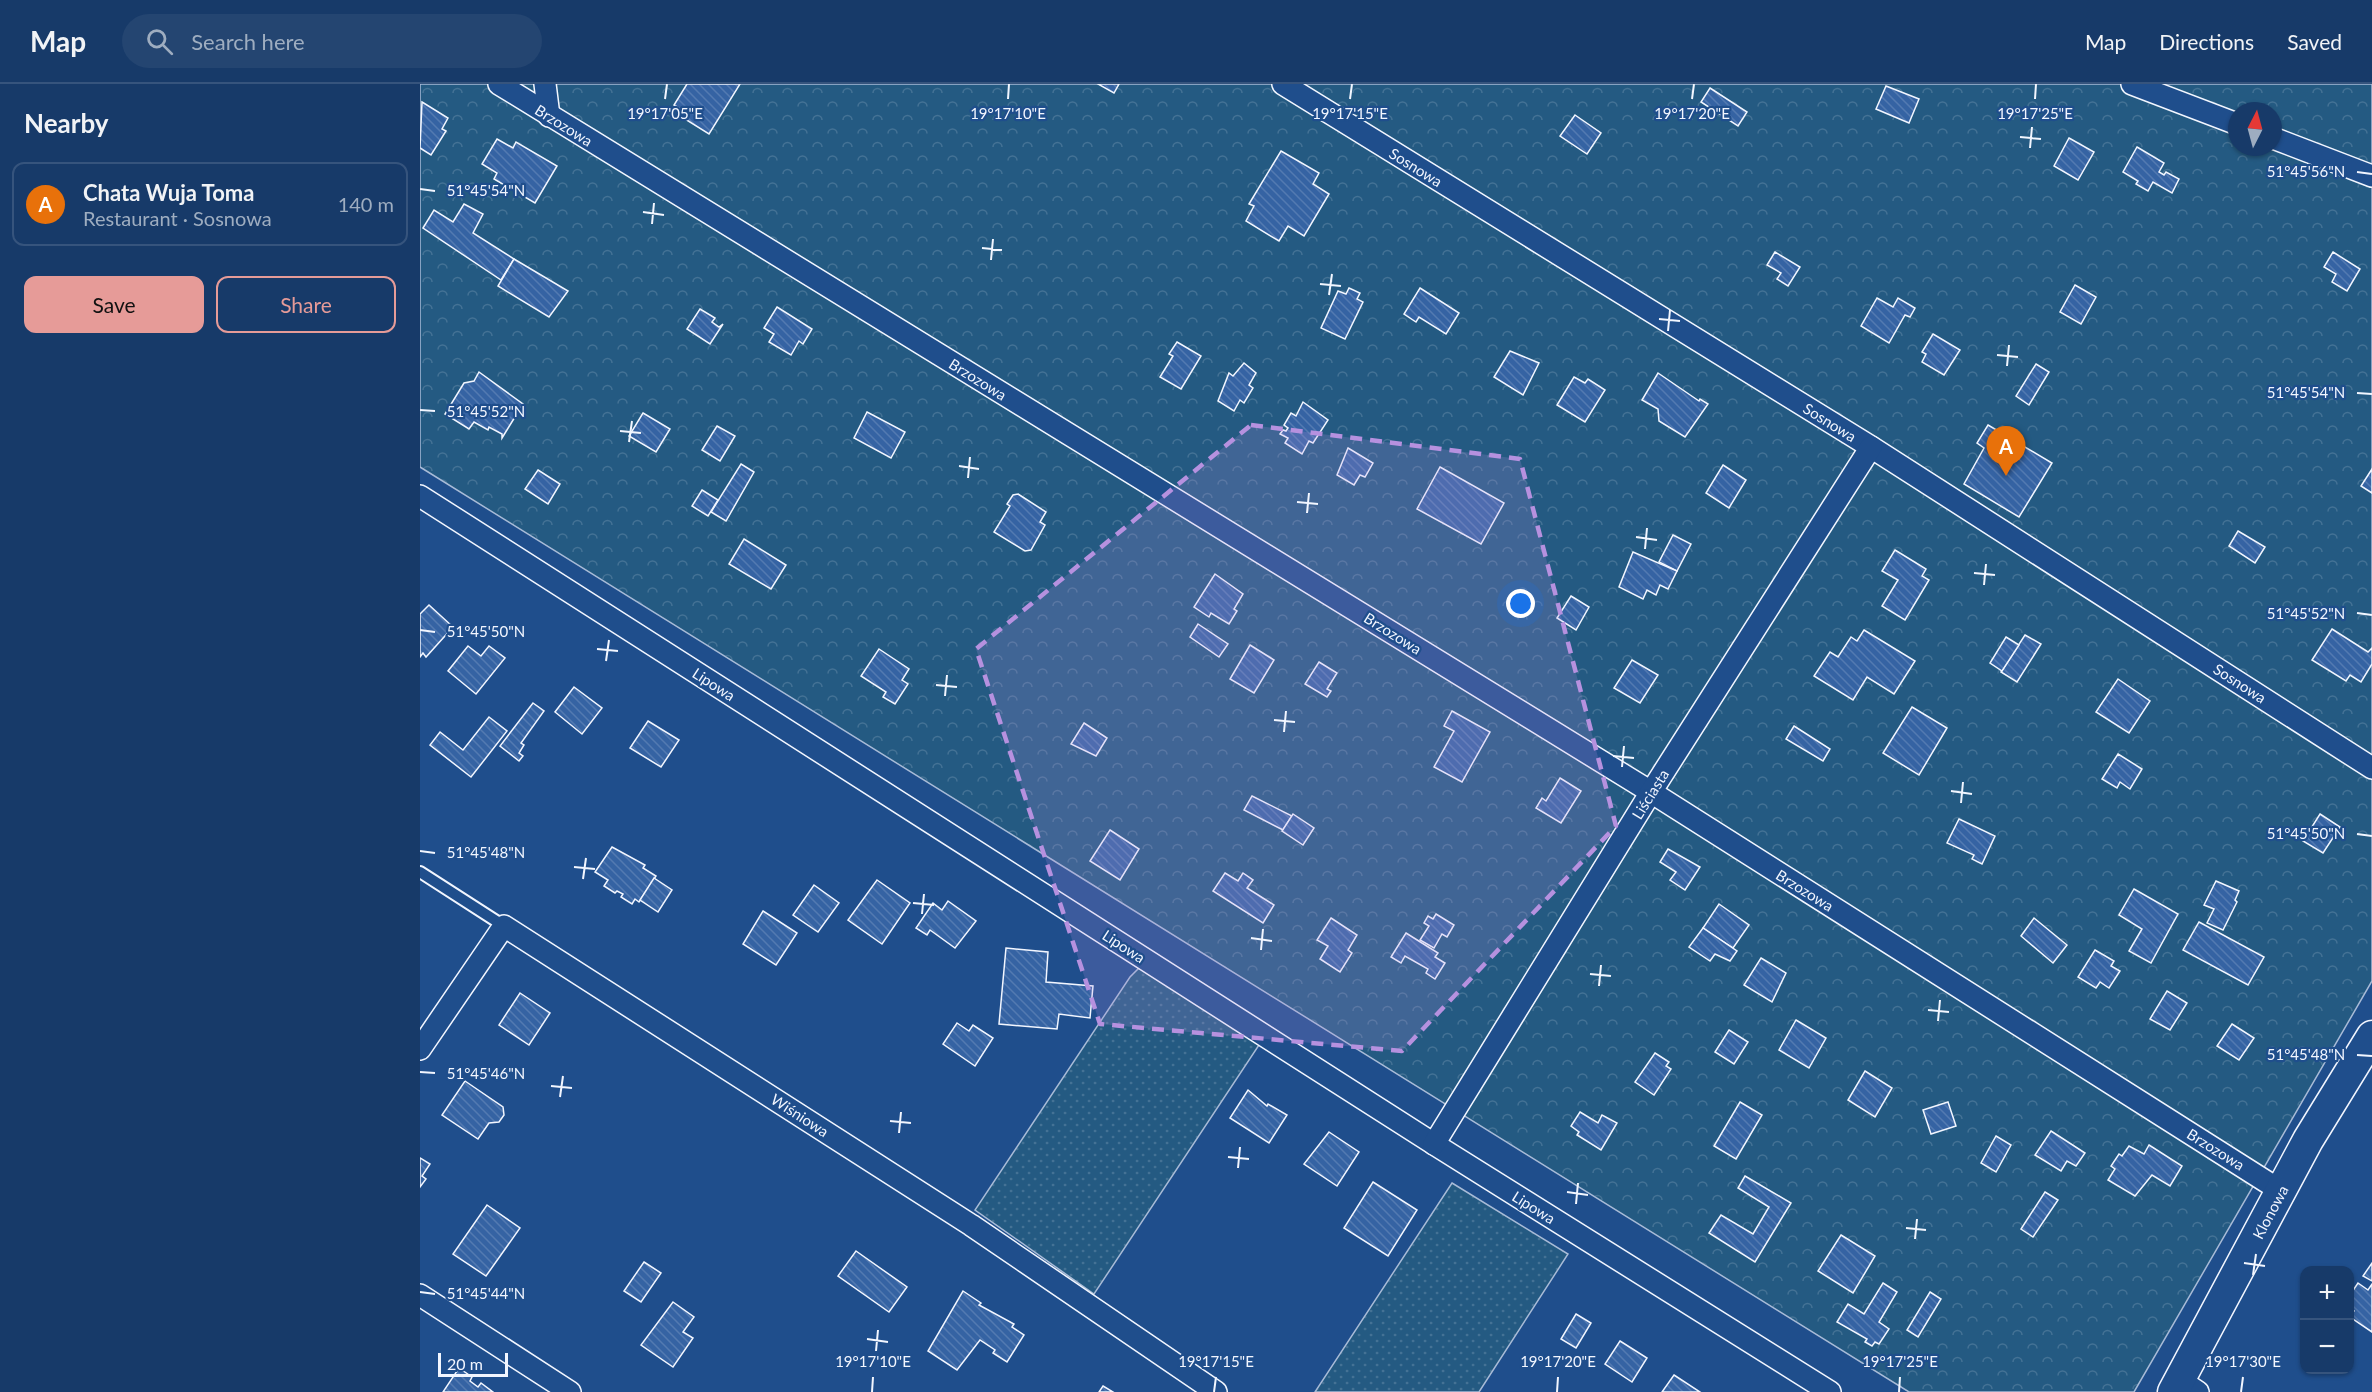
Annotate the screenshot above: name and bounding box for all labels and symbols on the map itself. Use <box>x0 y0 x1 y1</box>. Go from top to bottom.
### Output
street label: Brzozowa <box>532 100 596 150</box>
north arrow <box>2228 102 2282 156</box>
text: 19°17'05"E <box>627 104 703 122</box>
text: 19°17'10"E <box>970 104 1046 122</box>
text: 19°17'15"E <box>1312 104 1388 122</box>
text: 19°17'20"E <box>1654 104 1730 122</box>
text: 19°17'25"E <box>1997 104 2073 122</box>
street label: Sosnowa <box>1386 144 1446 190</box>
text: 51°45'56"N <box>2267 162 2345 180</box>
text: 51°45'54"N <box>447 181 525 199</box>
street label: Brzozowa <box>946 354 1010 404</box>
text: 51°45'54"N <box>2267 383 2345 401</box>
street label: Sosnowa <box>1800 399 1860 445</box>
text: 51°45'52"N <box>447 402 525 420</box>
pin: A <box>1986 426 2026 476</box>
your location <box>1506 589 1535 618</box>
text: 51°45'52"N <box>2267 604 2345 622</box>
street label: Brzozowa <box>1361 608 1425 658</box>
text: 51°45'50"N <box>447 622 525 640</box>
street label: Sosnowa <box>2210 659 2270 707</box>
street label: Lipowa <box>689 664 739 704</box>
street label: Liściasta <box>1628 766 1672 822</box>
text: 51°45'50"N <box>2267 824 2345 842</box>
text: 51°45'48"N <box>447 843 525 861</box>
street label: Brzozowa <box>1773 865 1837 915</box>
street label: Lipowa <box>1099 926 1149 966</box>
text: 51°45'48"N <box>2267 1045 2345 1063</box>
text: 51°45'46"N <box>447 1064 525 1082</box>
street label: Wiśniowa <box>768 1090 832 1140</box>
street label: Brzozowa <box>2184 1124 2248 1174</box>
street label: Klonowa <box>2248 1182 2292 1242</box>
street label: Lipowa <box>1509 1187 1559 1227</box>
text: 51°45'44"N <box>447 1284 525 1302</box>
scale bar <box>438 1350 508 1378</box>
text: 19°17'10"E <box>835 1352 911 1370</box>
text: 19°17'15"E <box>1178 1352 1254 1370</box>
text: 19°17'20"E <box>1520 1352 1596 1370</box>
text: 19°17'25"E <box>1862 1352 1938 1370</box>
text: 19°17'30"E <box>2205 1352 2281 1370</box>

